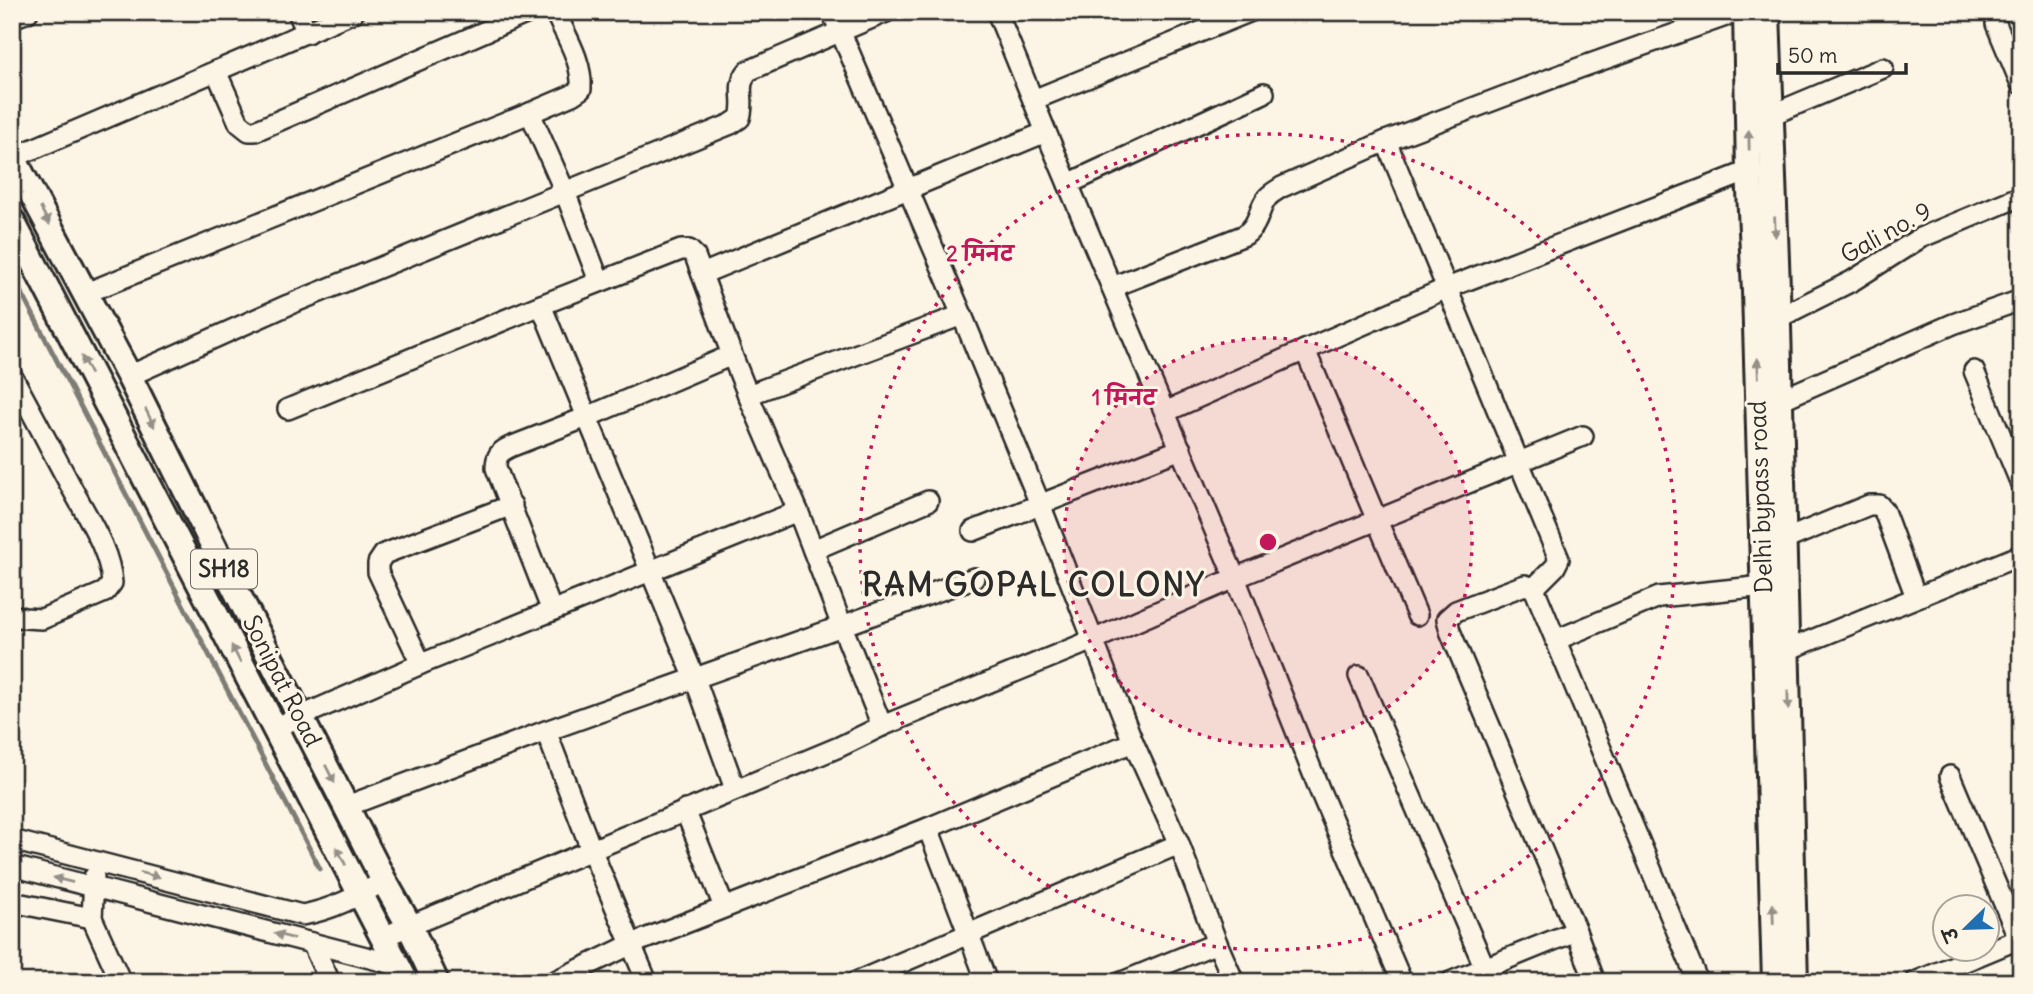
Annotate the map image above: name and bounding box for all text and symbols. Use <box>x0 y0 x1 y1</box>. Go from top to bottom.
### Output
scale bar <box>1778 32 1905 76</box>
text: 50 m <box>1788 42 1837 69</box>
one-way arrow <box>1743 129 1754 151</box>
street label: Gali no. 9 <box>1835 195 1936 269</box>
one-way arrow <box>39 206 50 226</box>
one-way arrow <box>1770 217 1781 239</box>
text: 2 मिनट <box>946 238 1016 267</box>
one-way arrow <box>81 355 92 375</box>
one-way arrow <box>1752 357 1763 379</box>
text: 1 मिनट <box>1092 382 1158 411</box>
street label: Delhi bypass road <box>1742 400 1778 594</box>
one-way arrow <box>144 408 156 428</box>
centre of rings <box>1256 530 1280 554</box>
road number: SH18 <box>191 550 257 589</box>
district label: RAM GOPAL COLONY <box>862 564 1206 605</box>
street label: Sonipat Road <box>237 610 329 751</box>
one-way arrow <box>230 644 241 664</box>
one-way arrow <box>1782 689 1794 711</box>
one-way arrow <box>325 764 336 784</box>
one-way arrow <box>335 846 346 866</box>
one-way arrow <box>139 870 161 881</box>
one-way arrow <box>52 874 73 884</box>
north arrow <box>1932 892 2002 962</box>
one-way arrow <box>1768 902 1779 924</box>
text: उ <box>1936 922 1965 947</box>
one-way arrow <box>272 930 294 941</box>

